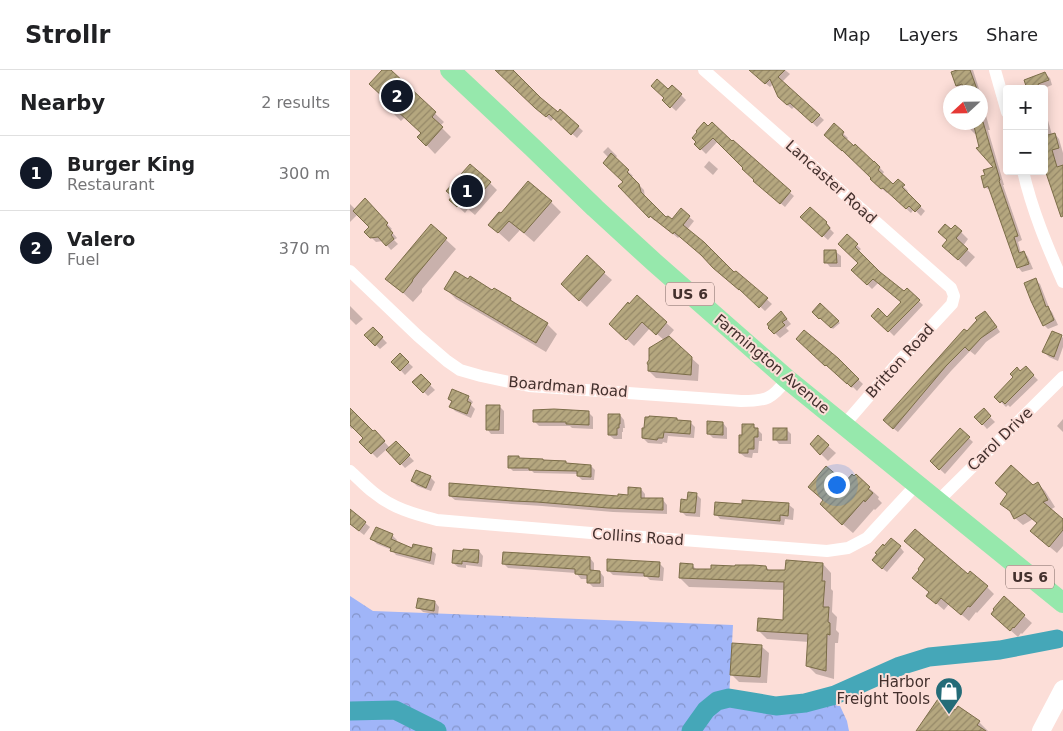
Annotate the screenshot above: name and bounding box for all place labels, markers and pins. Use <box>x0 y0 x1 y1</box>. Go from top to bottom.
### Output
pin: 2 <box>381 77 413 115</box>
pin: 1 <box>451 172 483 210</box>
place label: Harbor Freight Tools <box>837 673 931 708</box>
shop icon: Harbor Freight Tools <box>934 676 964 715</box>

